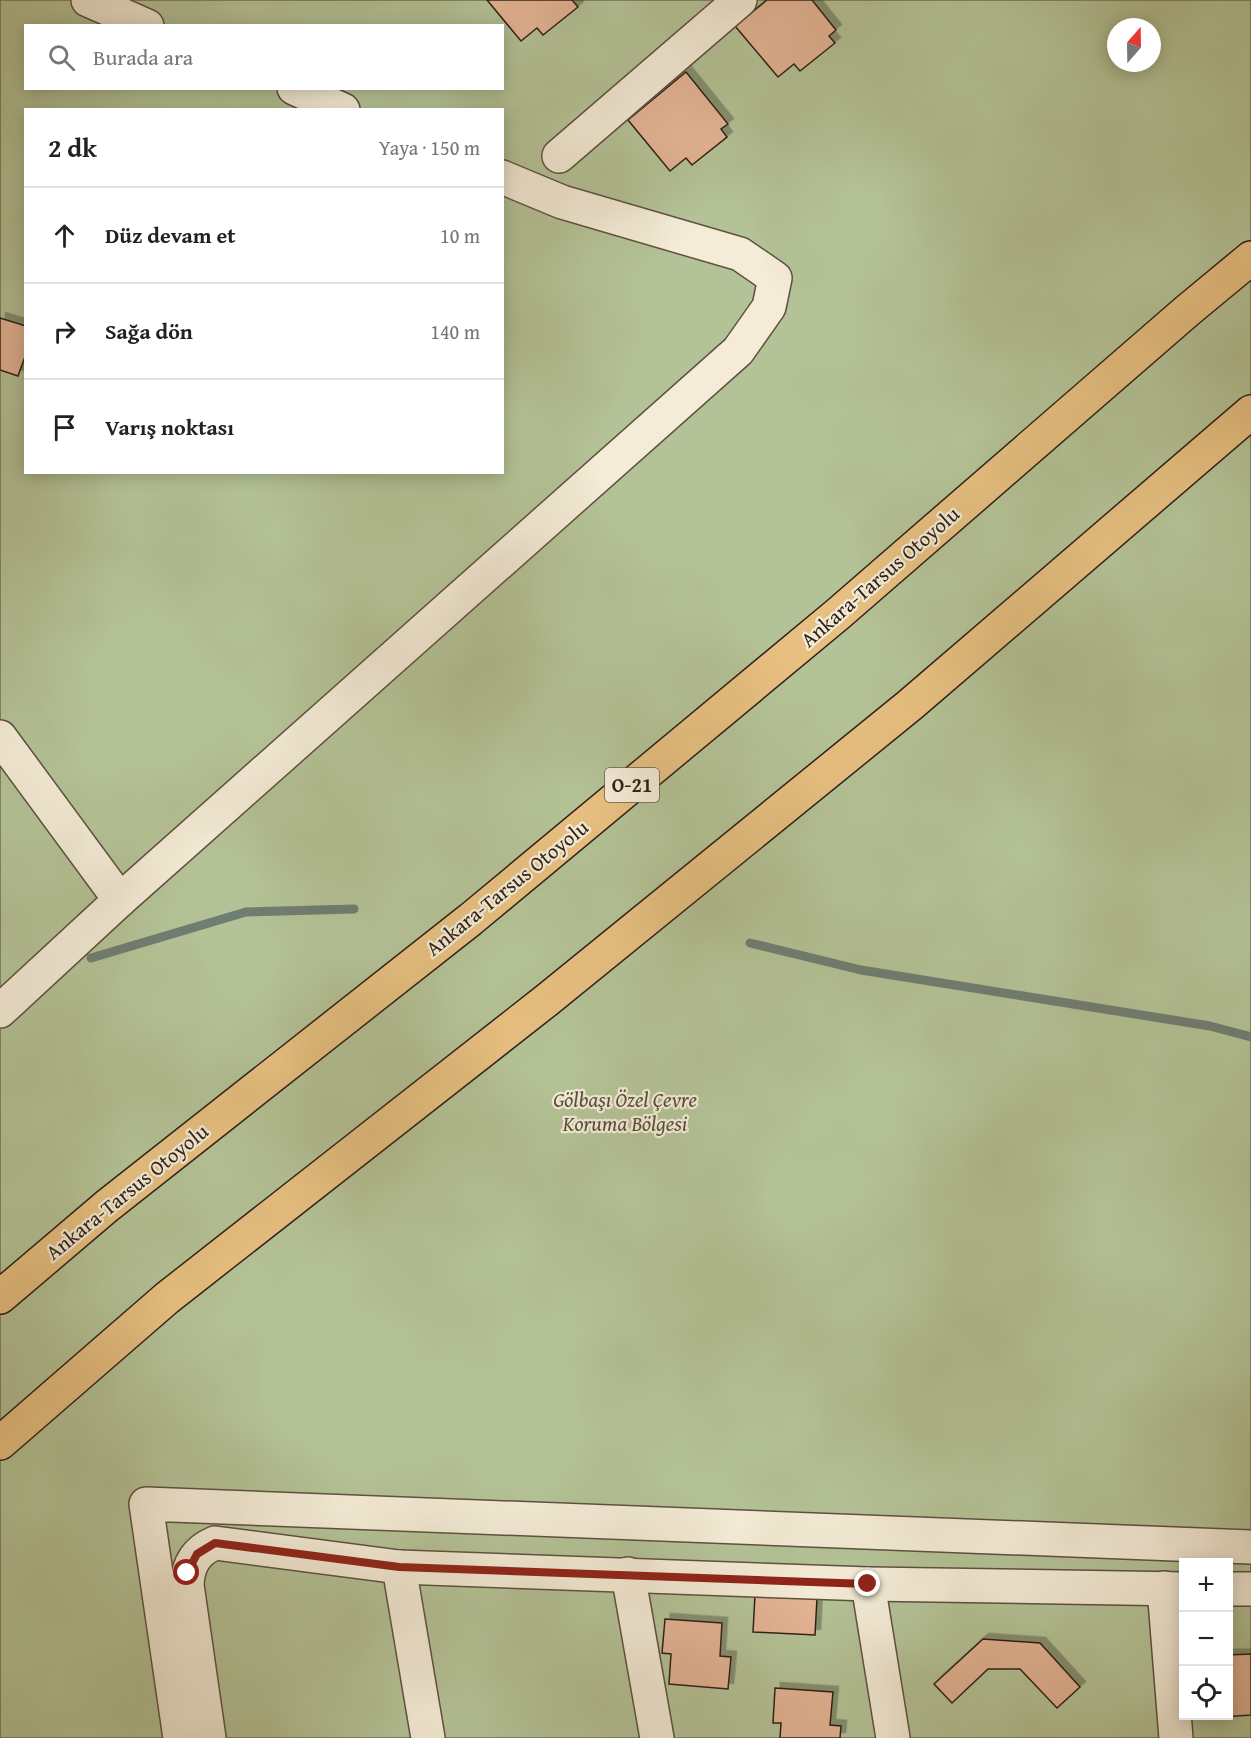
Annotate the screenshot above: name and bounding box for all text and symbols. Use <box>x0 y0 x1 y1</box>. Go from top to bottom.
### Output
north arrow <box>1107 18 1161 72</box>
search box <box>24 24 504 90</box>
icon: search <box>45 41 78 74</box>
text: Burada ara <box>93 41 193 73</box>
text: 2 dk <box>48 128 97 167</box>
text: Yaya · 150 m <box>379 133 480 162</box>
icon: ahead <box>48 219 81 252</box>
text: Düz devam et <box>105 219 236 251</box>
text: 10 m <box>440 221 480 250</box>
icon: right <box>48 315 81 348</box>
text: Sağa dön <box>105 315 193 347</box>
text: 140 m <box>430 317 480 346</box>
icon: arrive <box>48 411 81 444</box>
text: Varış noktası <box>105 411 234 443</box>
street label: Ankara-Tarsus Otoyolu <box>793 498 966 655</box>
road number: O-21 <box>605 768 659 802</box>
street label: Ankara-Tarsus Otoyolu <box>419 812 595 963</box>
park label: Gölbaşı Özel Çevre Koruma Bölgesi <box>553 1084 697 1139</box>
street label: Ankara-Tarsus Otoyolu <box>39 1116 215 1267</box>
map controls <box>1179 1558 1233 1720</box>
button: + <box>1179 1558 1233 1612</box>
route start <box>173 1559 199 1585</box>
route end <box>854 1570 880 1596</box>
button: − <box>1179 1612 1233 1666</box>
button: locate <box>1179 1666 1233 1720</box>

